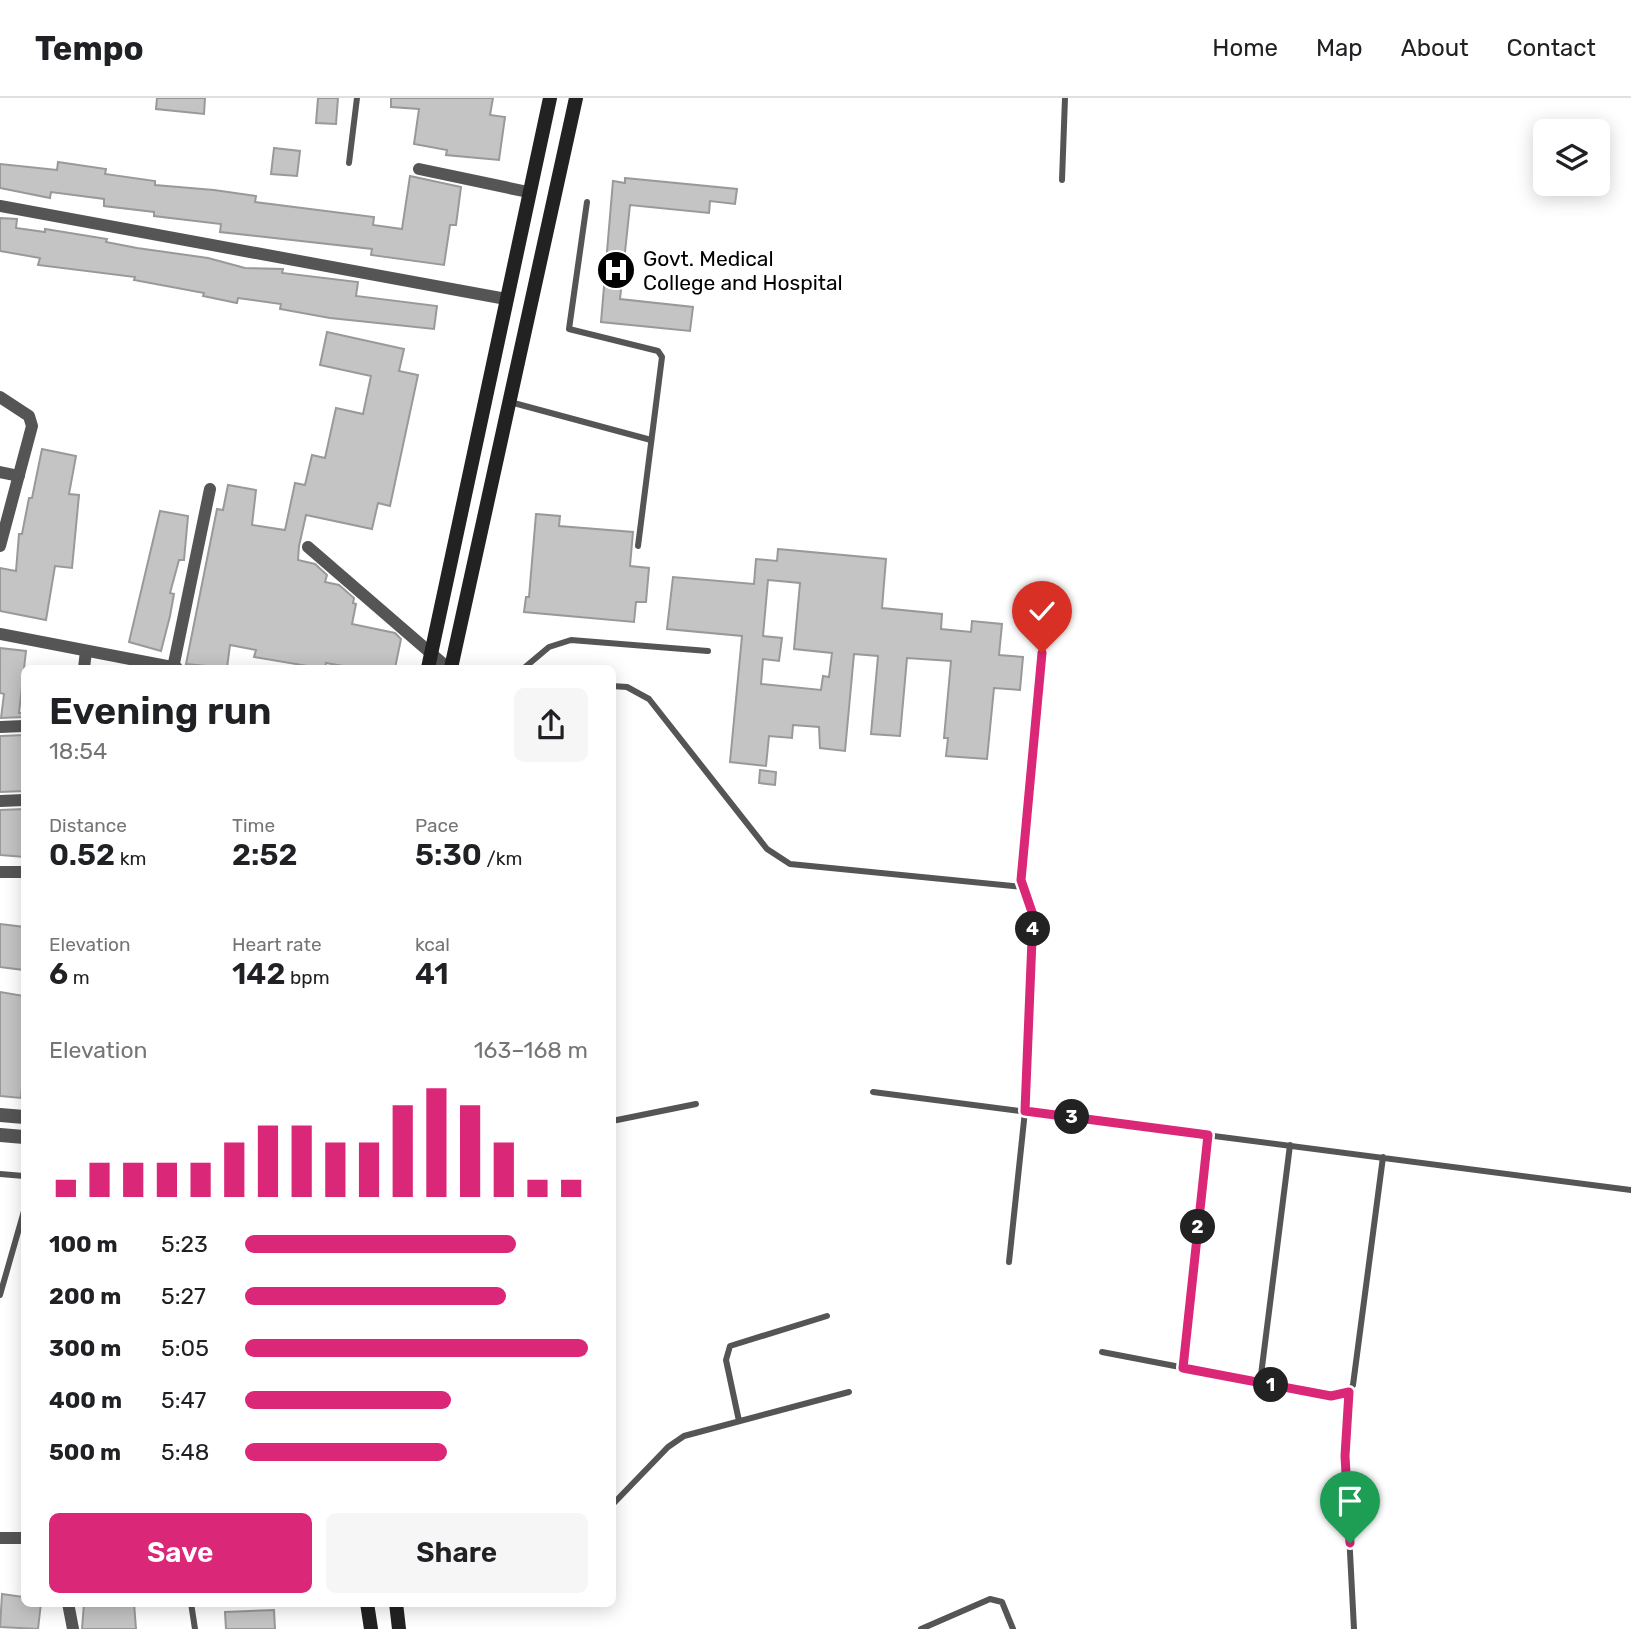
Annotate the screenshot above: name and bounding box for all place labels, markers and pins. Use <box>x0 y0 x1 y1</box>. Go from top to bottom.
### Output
place label: Govt. Medical College and Hospital <box>643 246 843 295</box>
hospital icon: Govt. Medical College and Hospital <box>595 249 637 291</box>
pin <box>1012 581 1072 653</box>
pin: 4 <box>1016 912 1050 946</box>
pin: 3 <box>1054 1100 1090 1134</box>
pin: 2 <box>1180 1210 1216 1244</box>
pin: 1 <box>1254 1368 1288 1402</box>
pin <box>1320 1471 1380 1543</box>

